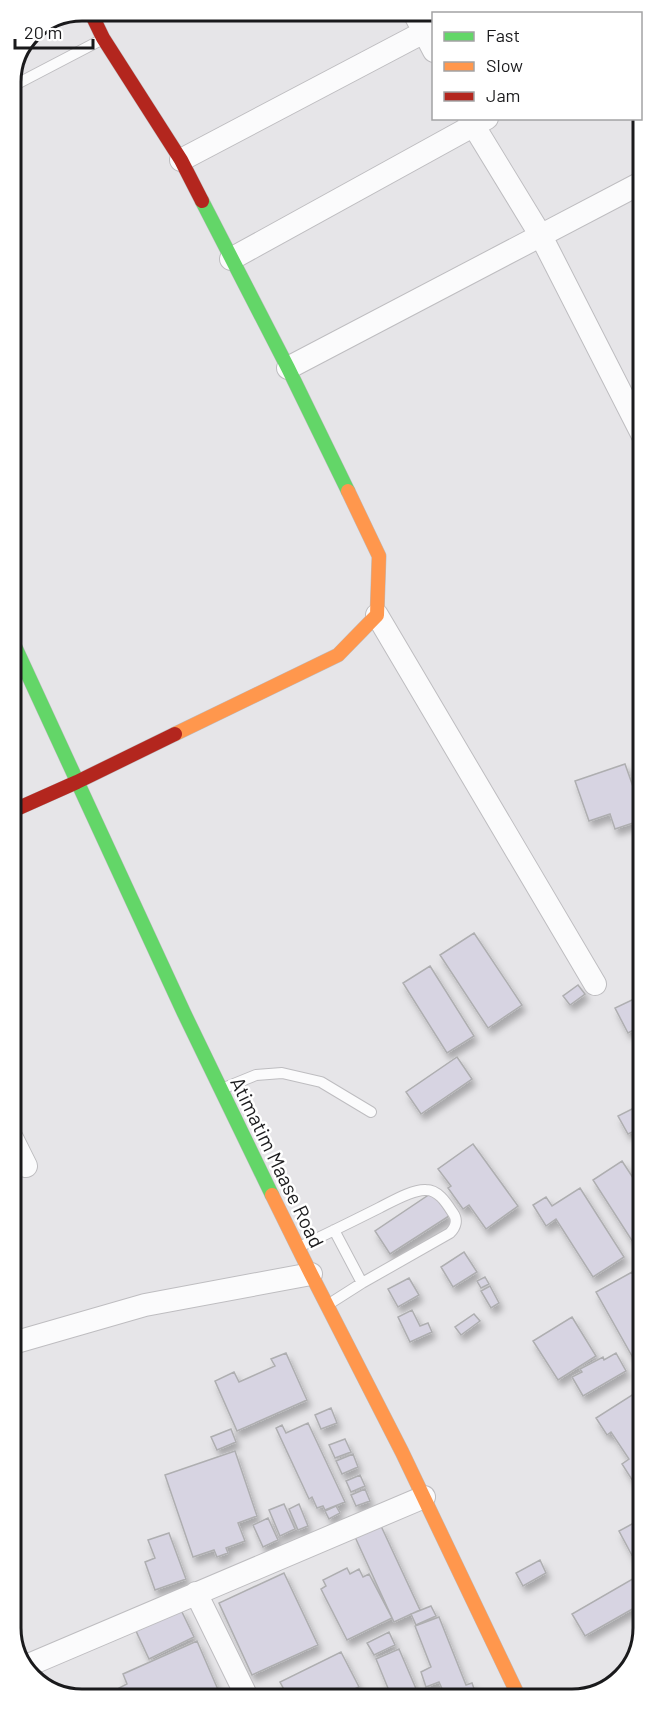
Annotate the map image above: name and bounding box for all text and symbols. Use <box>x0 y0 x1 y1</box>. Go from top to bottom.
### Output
scale bar <box>15 12 93 50</box>
legend <box>432 12 642 120</box>
text: 20 m <box>24 21 62 43</box>
text: Fast <box>486 24 520 46</box>
text: Slow <box>486 54 523 76</box>
text: Jam <box>486 84 520 106</box>
street label: Atimatim Maase Road <box>226 1073 330 1251</box>

